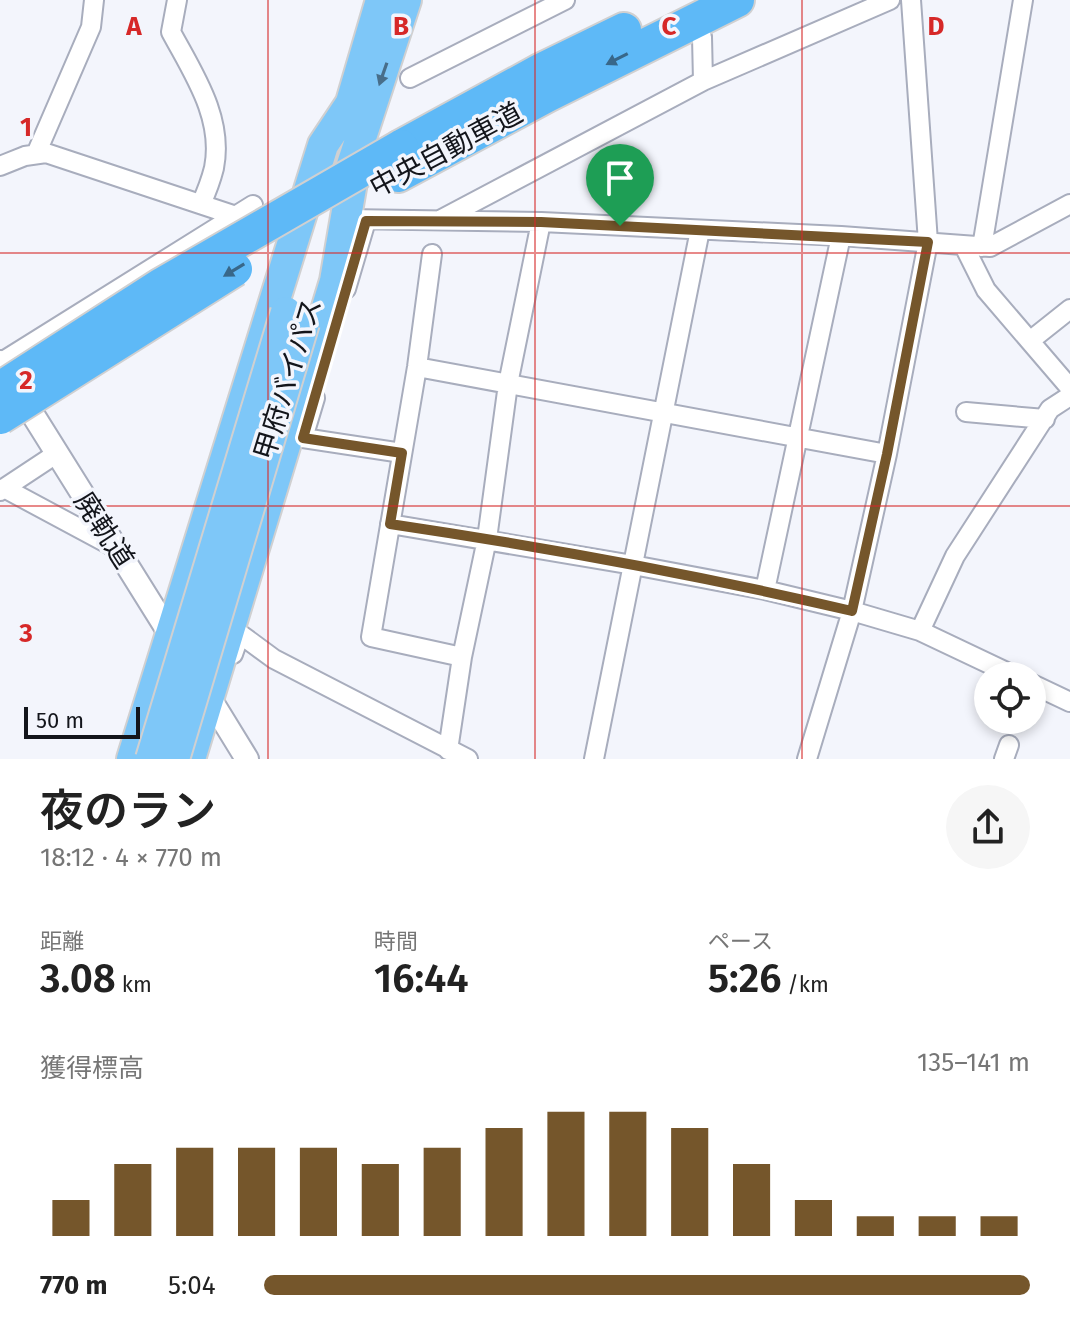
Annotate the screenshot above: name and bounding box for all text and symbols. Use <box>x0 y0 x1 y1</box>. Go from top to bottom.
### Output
text: A <box>125 11 142 42</box>
text: B <box>393 11 409 42</box>
text: C <box>662 11 677 42</box>
text: D <box>928 11 945 42</box>
one-way arrow <box>606 53 629 66</box>
one-way arrow <box>376 63 389 87</box>
street label: 中央自動車道 <box>364 96 528 204</box>
text: 1 <box>20 112 32 143</box>
pin <box>586 144 654 226</box>
icon: arrive <box>598 156 642 200</box>
one-way arrow <box>223 262 245 276</box>
street label: 甲府バイパス <box>248 294 328 464</box>
text: 2 <box>19 365 33 396</box>
street label: 廃軌道 <box>67 486 141 574</box>
text: 3 <box>18 618 33 649</box>
map controls <box>974 662 1046 734</box>
button: locate <box>974 662 1046 734</box>
scale bar <box>24 703 140 739</box>
text: 50 m <box>36 707 84 734</box>
text: 夜のラン <box>40 785 216 838</box>
button: share <box>946 785 1030 869</box>
text: 18:12 · 4 × 770 m <box>40 842 222 873</box>
text: 距離 <box>40 928 84 955</box>
text: 時間 <box>374 928 418 955</box>
text: ペース <box>708 928 773 955</box>
text: 3.08 <box>40 955 116 1003</box>
text: 16:44 <box>374 955 468 1003</box>
text: 5:26 <box>708 955 781 1003</box>
text: km <box>116 971 152 998</box>
text: /km <box>781 971 829 998</box>
text: 135–141 m <box>917 1047 1030 1078</box>
text: 獲得標高 <box>40 1053 144 1084</box>
text: 770 m <box>40 1270 107 1301</box>
text: 5:04 <box>168 1270 216 1301</box>

